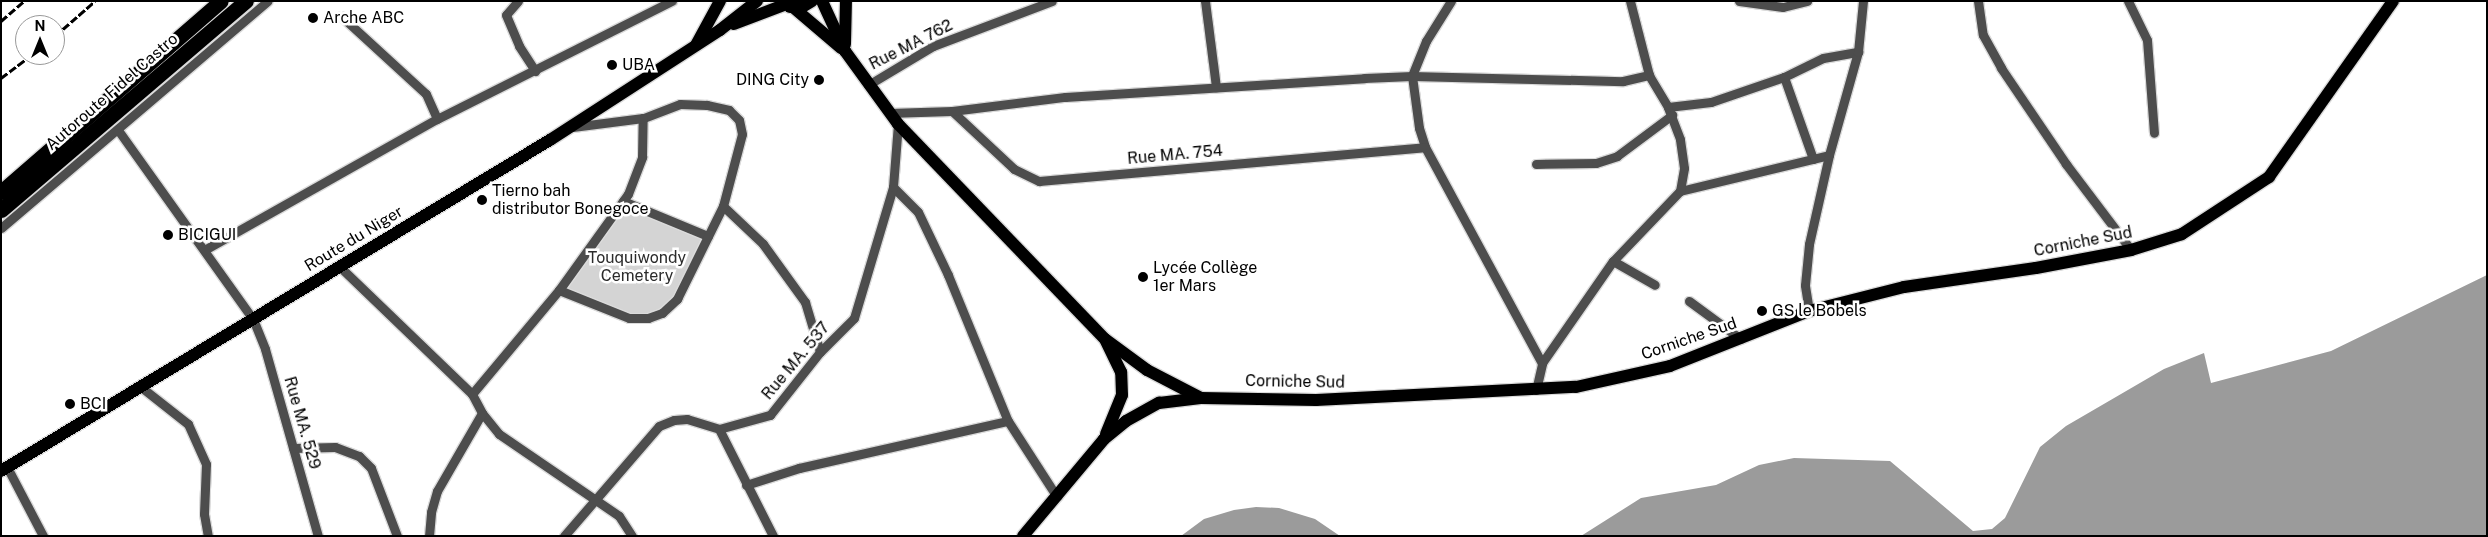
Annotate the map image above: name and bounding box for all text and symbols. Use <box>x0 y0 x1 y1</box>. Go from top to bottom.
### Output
place label: Arche ABC <box>323 8 404 28</box>
marker: Arche ABC <box>307 12 319 24</box>
north arrow <box>15 15 65 65</box>
street label: Rue MA 762 <box>866 16 956 74</box>
text: N <box>35 18 45 34</box>
street label: Autoroute Fidel Castro <box>42 29 182 155</box>
place label: UBA <box>622 55 655 75</box>
marker: UBA <box>606 59 618 71</box>
place label: DING City <box>736 70 809 90</box>
marker: DING City <box>813 74 825 86</box>
street label: Rue MA. 754 <box>1126 141 1224 169</box>
place label: Tierno bah distributor Bonegoce <box>492 181 649 219</box>
marker: Tierno bah distributor Bonegoce <box>476 194 488 206</box>
street label: Route du Niger <box>301 202 407 276</box>
street label: Corniche Sud <box>2032 223 2134 261</box>
place label: BICIGUI <box>178 225 236 245</box>
marker: BICIGUI <box>162 229 174 241</box>
park label: Touquiwondy Cemetery <box>588 248 686 286</box>
place label: Lycée Collège 1er Mars <box>1153 258 1258 296</box>
marker: Lycée Collège 1er Mars <box>1137 271 1149 283</box>
place label: GS le Bobels <box>1772 301 1867 321</box>
marker: GS le Bobels <box>1756 305 1768 317</box>
street label: Corniche Sud <box>1639 314 1739 364</box>
street label: Rue MA. 537 <box>758 318 834 404</box>
street label: Corniche Sud <box>1245 372 1345 392</box>
street label: Rue MA. 529 <box>280 374 324 472</box>
place label: BCI <box>80 394 106 414</box>
marker: BCI <box>64 398 76 410</box>

